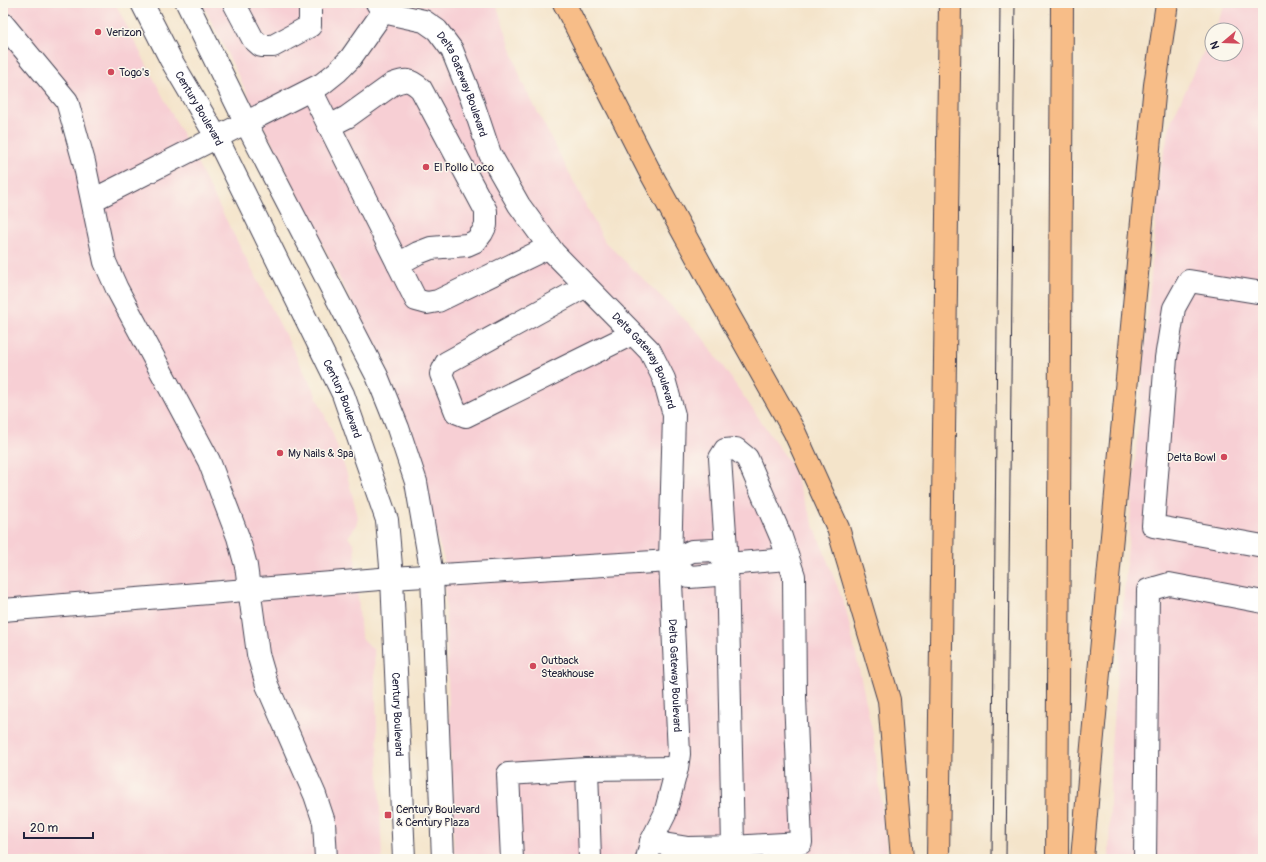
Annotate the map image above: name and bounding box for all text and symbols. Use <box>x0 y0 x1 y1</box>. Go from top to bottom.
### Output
north arrow <box>1204 22 1244 62</box>
place label: Verizon <box>106 26 142 39</box>
marker: Verizon <box>93 27 103 37</box>
street label: Delta Gateway Boulevard <box>434 29 490 139</box>
text: N <box>1207 39 1222 51</box>
place label: Togo's <box>119 66 149 79</box>
marker: Togo's <box>106 67 116 77</box>
street label: Century Boulevard <box>172 69 226 148</box>
place label: El Pollo Loco <box>434 161 494 174</box>
marker: El Pollo Loco <box>421 162 431 172</box>
street label: Delta Gateway Boulevard <box>609 310 678 411</box>
street label: Century Boulevard <box>320 357 364 440</box>
place label: My Nails & Spa <box>288 447 353 460</box>
marker: My Nails & Spa <box>275 448 285 458</box>
place label: Delta Bowl <box>1167 451 1216 464</box>
marker: Delta Bowl <box>1219 452 1229 462</box>
street label: Delta Gateway Boulevard <box>666 619 684 733</box>
place label: Outback Steakhouse <box>541 654 594 680</box>
marker: Outback Steakhouse <box>528 661 538 671</box>
street label: Century Boulevard <box>389 672 406 757</box>
place label: Century Boulevard & Century Plaza <box>396 803 480 829</box>
marker: Century Boulevard & Century Plaza <box>383 810 393 820</box>
scale bar <box>24 814 93 840</box>
text: 20 m <box>30 821 59 836</box>

